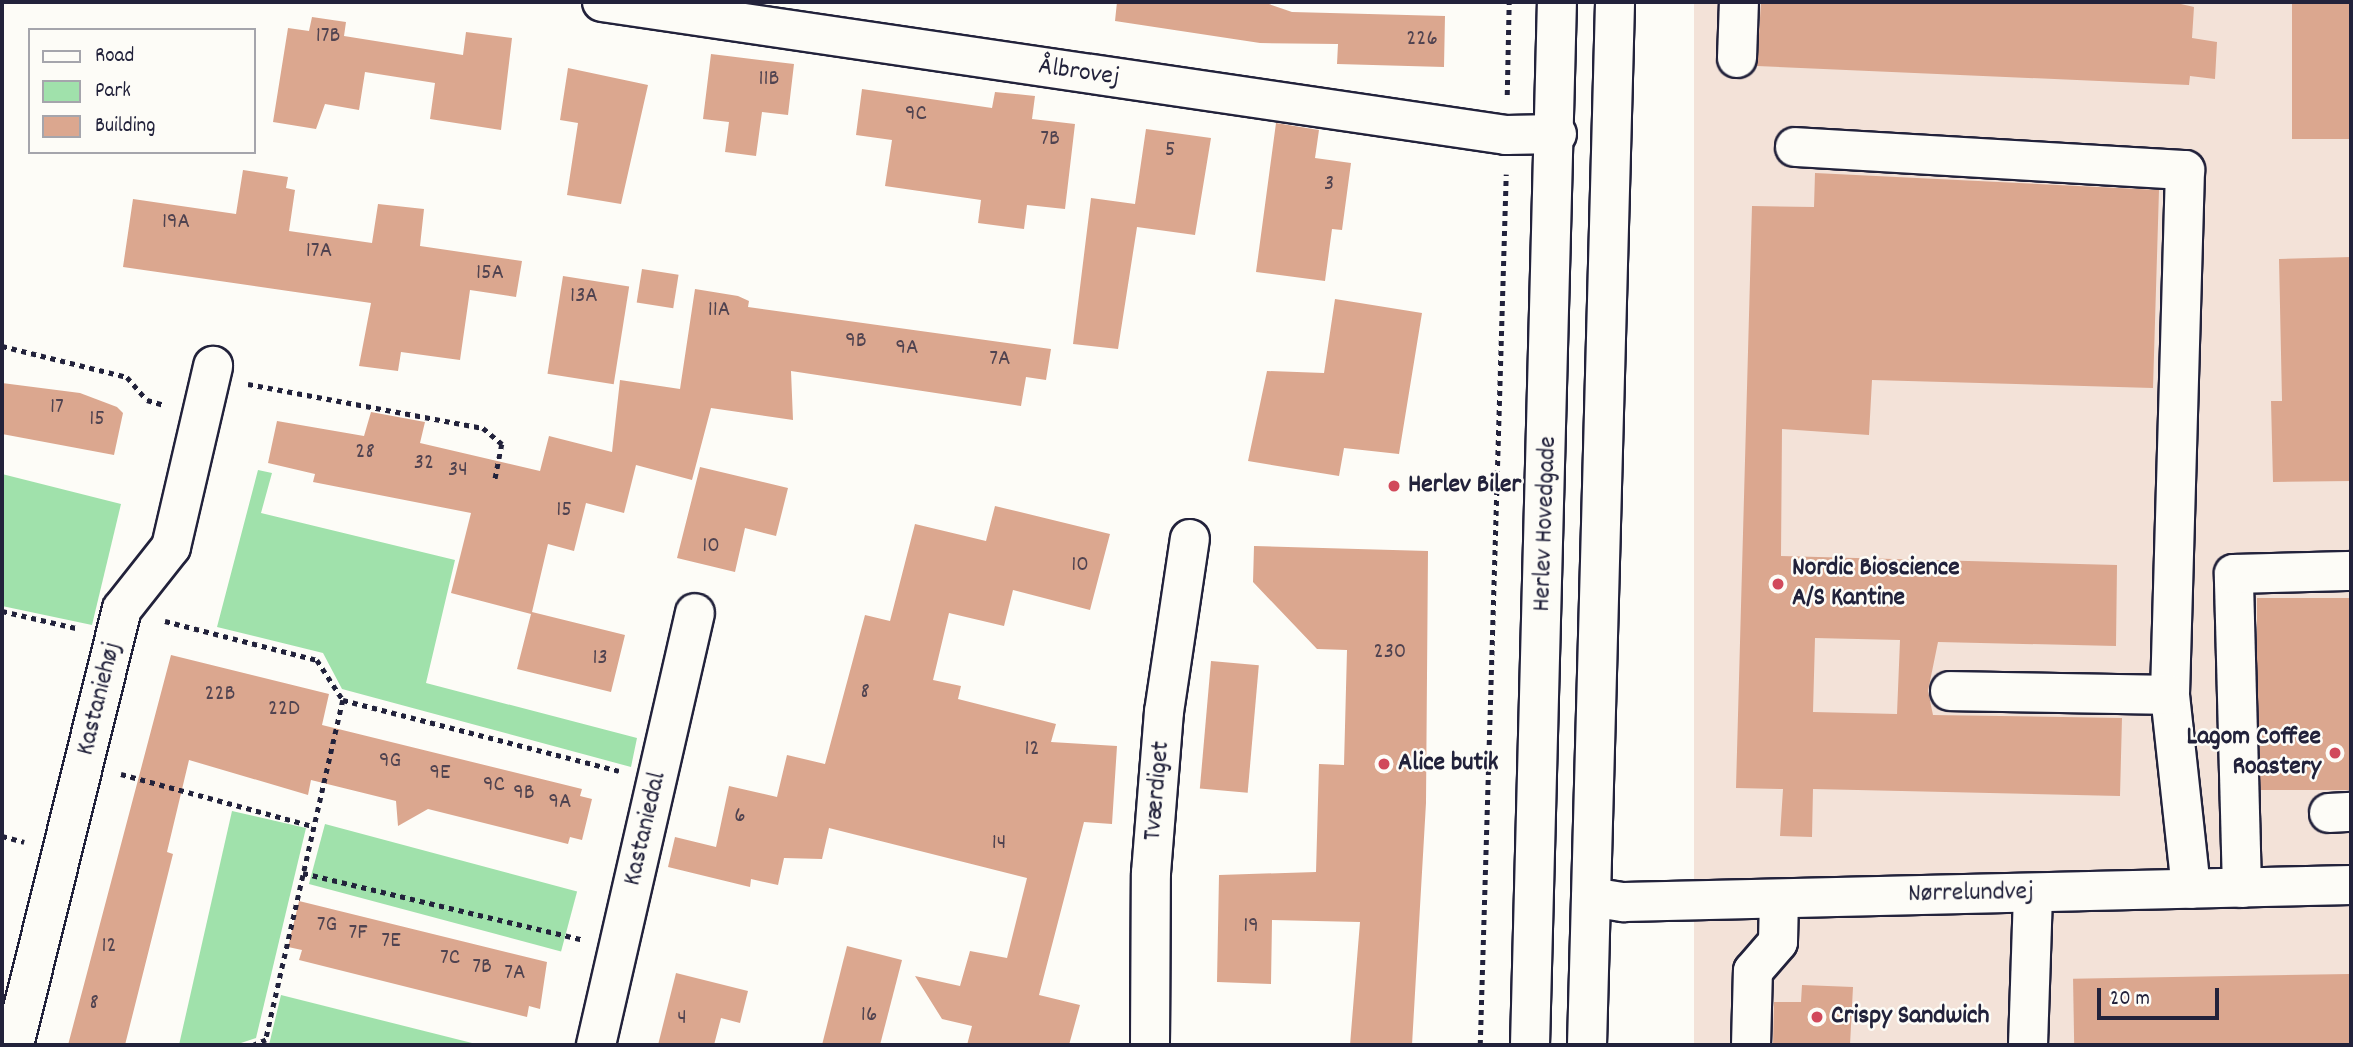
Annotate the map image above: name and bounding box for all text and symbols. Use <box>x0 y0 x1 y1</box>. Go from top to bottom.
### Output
house number: 17B <box>316 23 340 51</box>
house number: 226 <box>1406 26 1438 54</box>
legend <box>28 28 256 154</box>
text: Road <box>95 42 134 72</box>
street label: Ålbrovej <box>1037 52 1121 94</box>
house number: 11B <box>759 66 779 94</box>
text: Park <box>95 77 131 107</box>
house number: 9C <box>905 101 927 129</box>
text: Building <box>95 112 155 142</box>
house number: 7B <box>1040 126 1060 154</box>
house number: 5 <box>1165 137 1175 165</box>
house number: 3 <box>1324 171 1334 199</box>
house number: 19A <box>162 209 190 237</box>
house number: 17A <box>306 238 332 266</box>
house number: 15A <box>476 260 504 288</box>
house number: 13A <box>570 283 598 311</box>
house number: 11A <box>708 297 730 325</box>
house number: 9B <box>845 328 867 356</box>
house number: 9A <box>895 335 919 363</box>
house number: 7A <box>989 346 1011 374</box>
house number: 17 <box>50 394 64 422</box>
house number: 15 <box>89 406 105 434</box>
street label: Herlev Hovedgade <box>1527 436 1565 612</box>
house number: 28 <box>355 439 375 467</box>
house number: 32 <box>414 450 434 478</box>
house number: 34 <box>448 457 468 485</box>
place label: Herlev Biler <box>1408 470 1521 502</box>
marker: Herlev Biler <box>1386 478 1402 494</box>
house number: 15 <box>556 497 572 525</box>
house number: 10 <box>702 533 720 561</box>
house number: 10 <box>1071 552 1089 580</box>
place label: Nordic Bioscience A/S Kantine <box>1792 553 1960 614</box>
marker: Nordic Bioscience A/S Kantine <box>1770 576 1786 592</box>
street label: Kastaniehøj <box>71 639 129 759</box>
house number: 230 <box>1374 639 1406 667</box>
house number: 13 <box>592 645 608 673</box>
house number: 8 <box>860 679 870 707</box>
house number: 22B <box>204 681 236 709</box>
house number: 22D <box>268 696 300 724</box>
place label: Lagom Coffee Roastery <box>2187 722 2321 784</box>
house number: 12 <box>1024 736 1040 764</box>
street label: Tværdiget <box>1138 740 1178 842</box>
marker: Lagom Coffee Roastery <box>2327 745 2343 761</box>
house number: 9G <box>379 748 401 776</box>
place label: Alice butik <box>1398 748 1498 780</box>
marker: Alice butik <box>1376 756 1392 772</box>
house number: 9E <box>430 760 450 788</box>
street label: Kastaniedal <box>618 769 674 889</box>
house number: 9C <box>483 772 505 800</box>
house number: 9B <box>513 780 535 808</box>
house number: 9A <box>548 789 572 817</box>
house number: 6 <box>734 803 746 831</box>
house number: 14 <box>992 830 1006 858</box>
street label: Nørrelundvej <box>1908 877 2034 911</box>
house number: 7G <box>317 912 337 940</box>
house number: 19 <box>1243 913 1259 941</box>
house number: 7F <box>348 920 368 948</box>
house number: 7E <box>381 928 401 956</box>
house number: 12 <box>101 933 117 961</box>
house number: 7C <box>440 945 460 973</box>
house number: 7B <box>472 954 492 982</box>
house number: 7A <box>504 960 526 988</box>
scale bar <box>2101 974 2224 1018</box>
text: 20 m <box>2110 985 2150 1015</box>
house number: 8 <box>89 990 99 1018</box>
place label: Crispy Sandwich <box>1831 1001 1989 1033</box>
house number: 16 <box>861 1002 877 1030</box>
house number: 4 <box>677 1005 687 1033</box>
marker: Crispy Sandwich <box>1809 1009 1825 1025</box>

